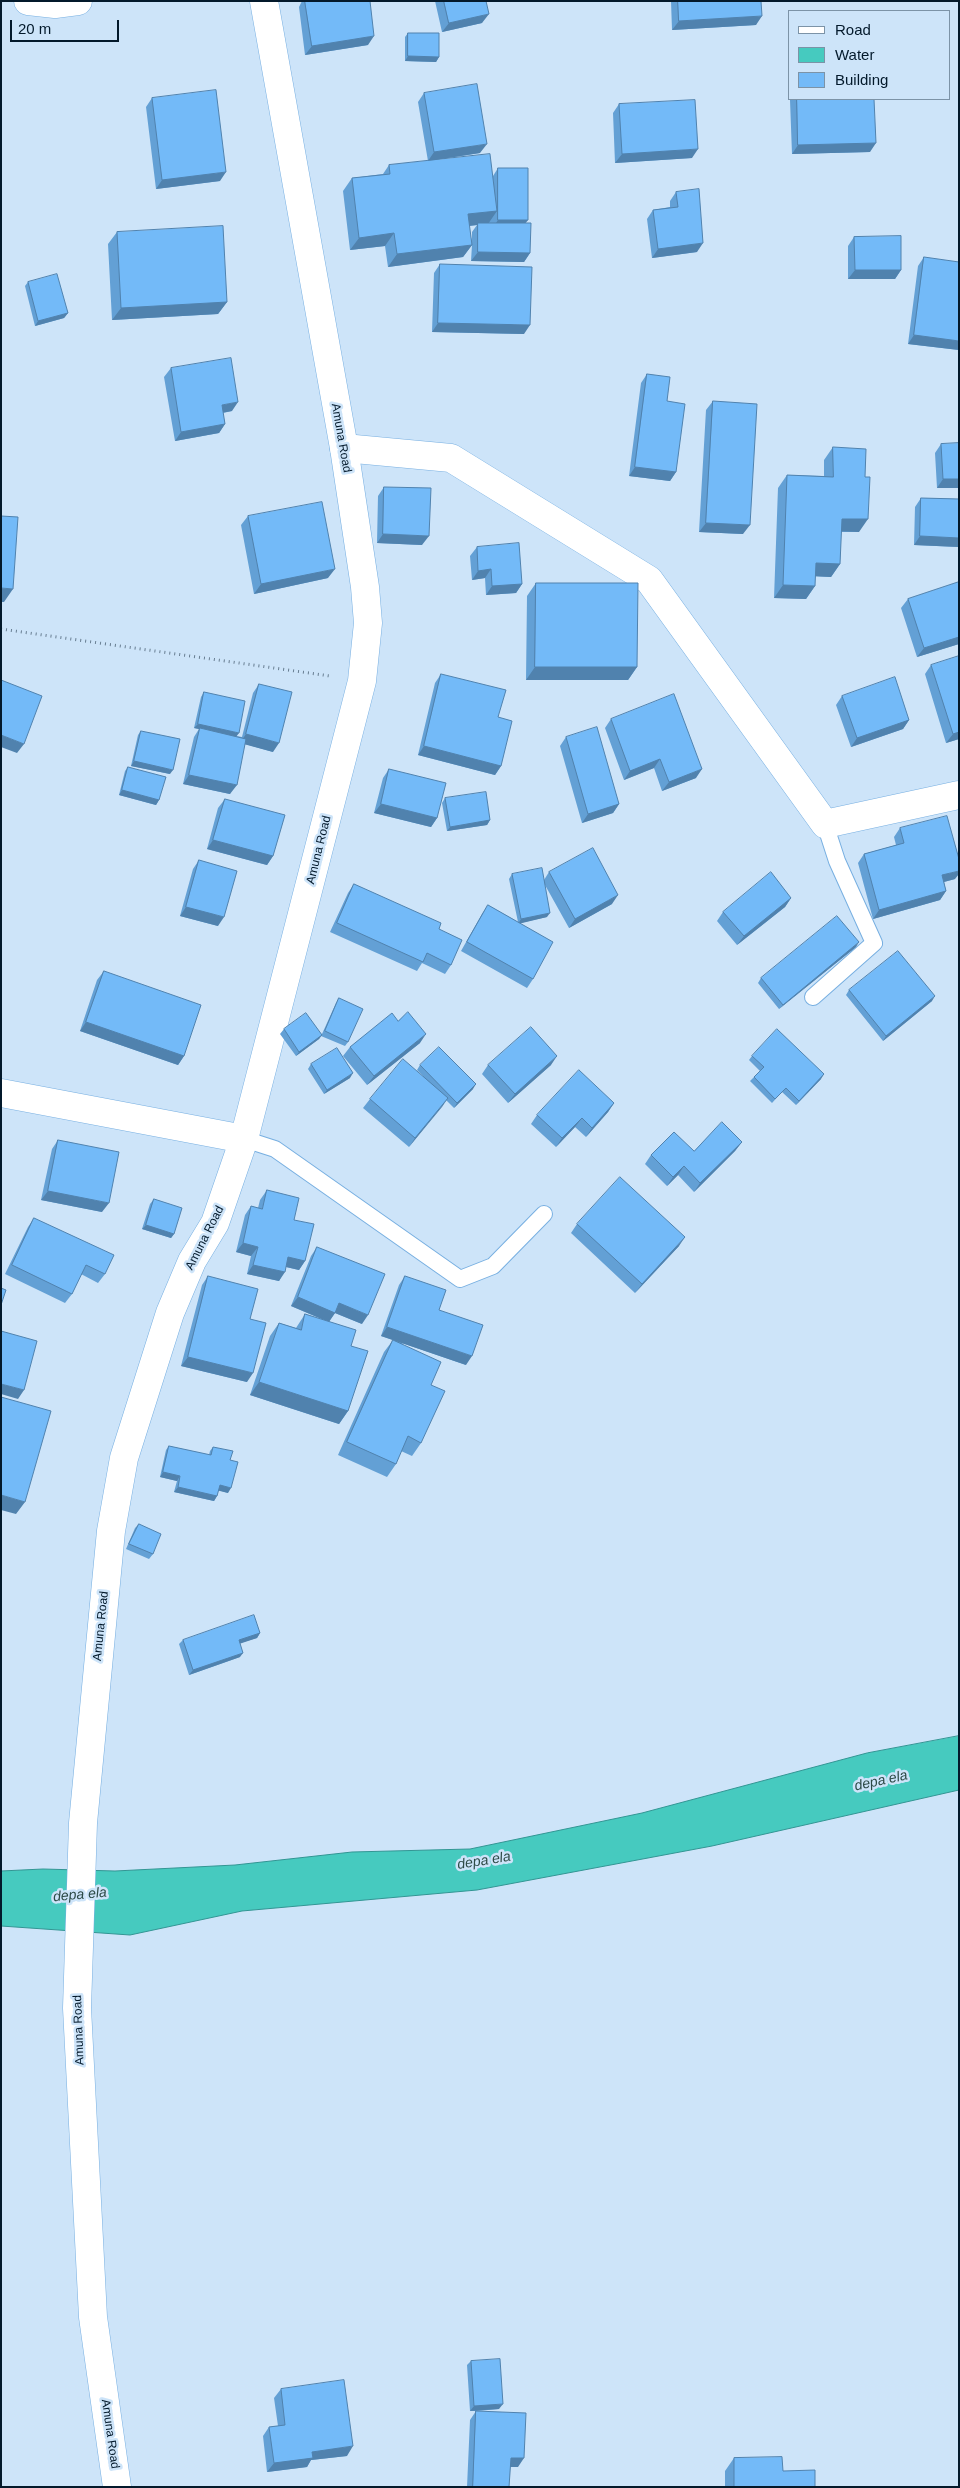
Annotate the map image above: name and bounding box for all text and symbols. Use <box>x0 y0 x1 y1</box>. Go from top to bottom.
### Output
scale bar <box>12 10 121 42</box>
legend <box>788 10 950 100</box>
text: 20 m <box>18 20 51 37</box>
text: Road <box>835 21 871 38</box>
text: Water <box>835 46 874 63</box>
text: Building <box>835 71 888 88</box>
street label: Amuna Road <box>328 402 354 474</box>
street label: Amuna Road <box>304 814 334 886</box>
street label: Amuna Road <box>183 1204 227 1272</box>
street label: Amuna Road <box>90 1590 112 1662</box>
water label: depa ela <box>853 1767 909 1795</box>
water label: depa ela <box>456 1849 512 1873</box>
water label: depa ela <box>53 1884 107 1906</box>
street label: Amuna Road <box>71 1995 87 2065</box>
street label: Amuna Road <box>98 2398 122 2470</box>

